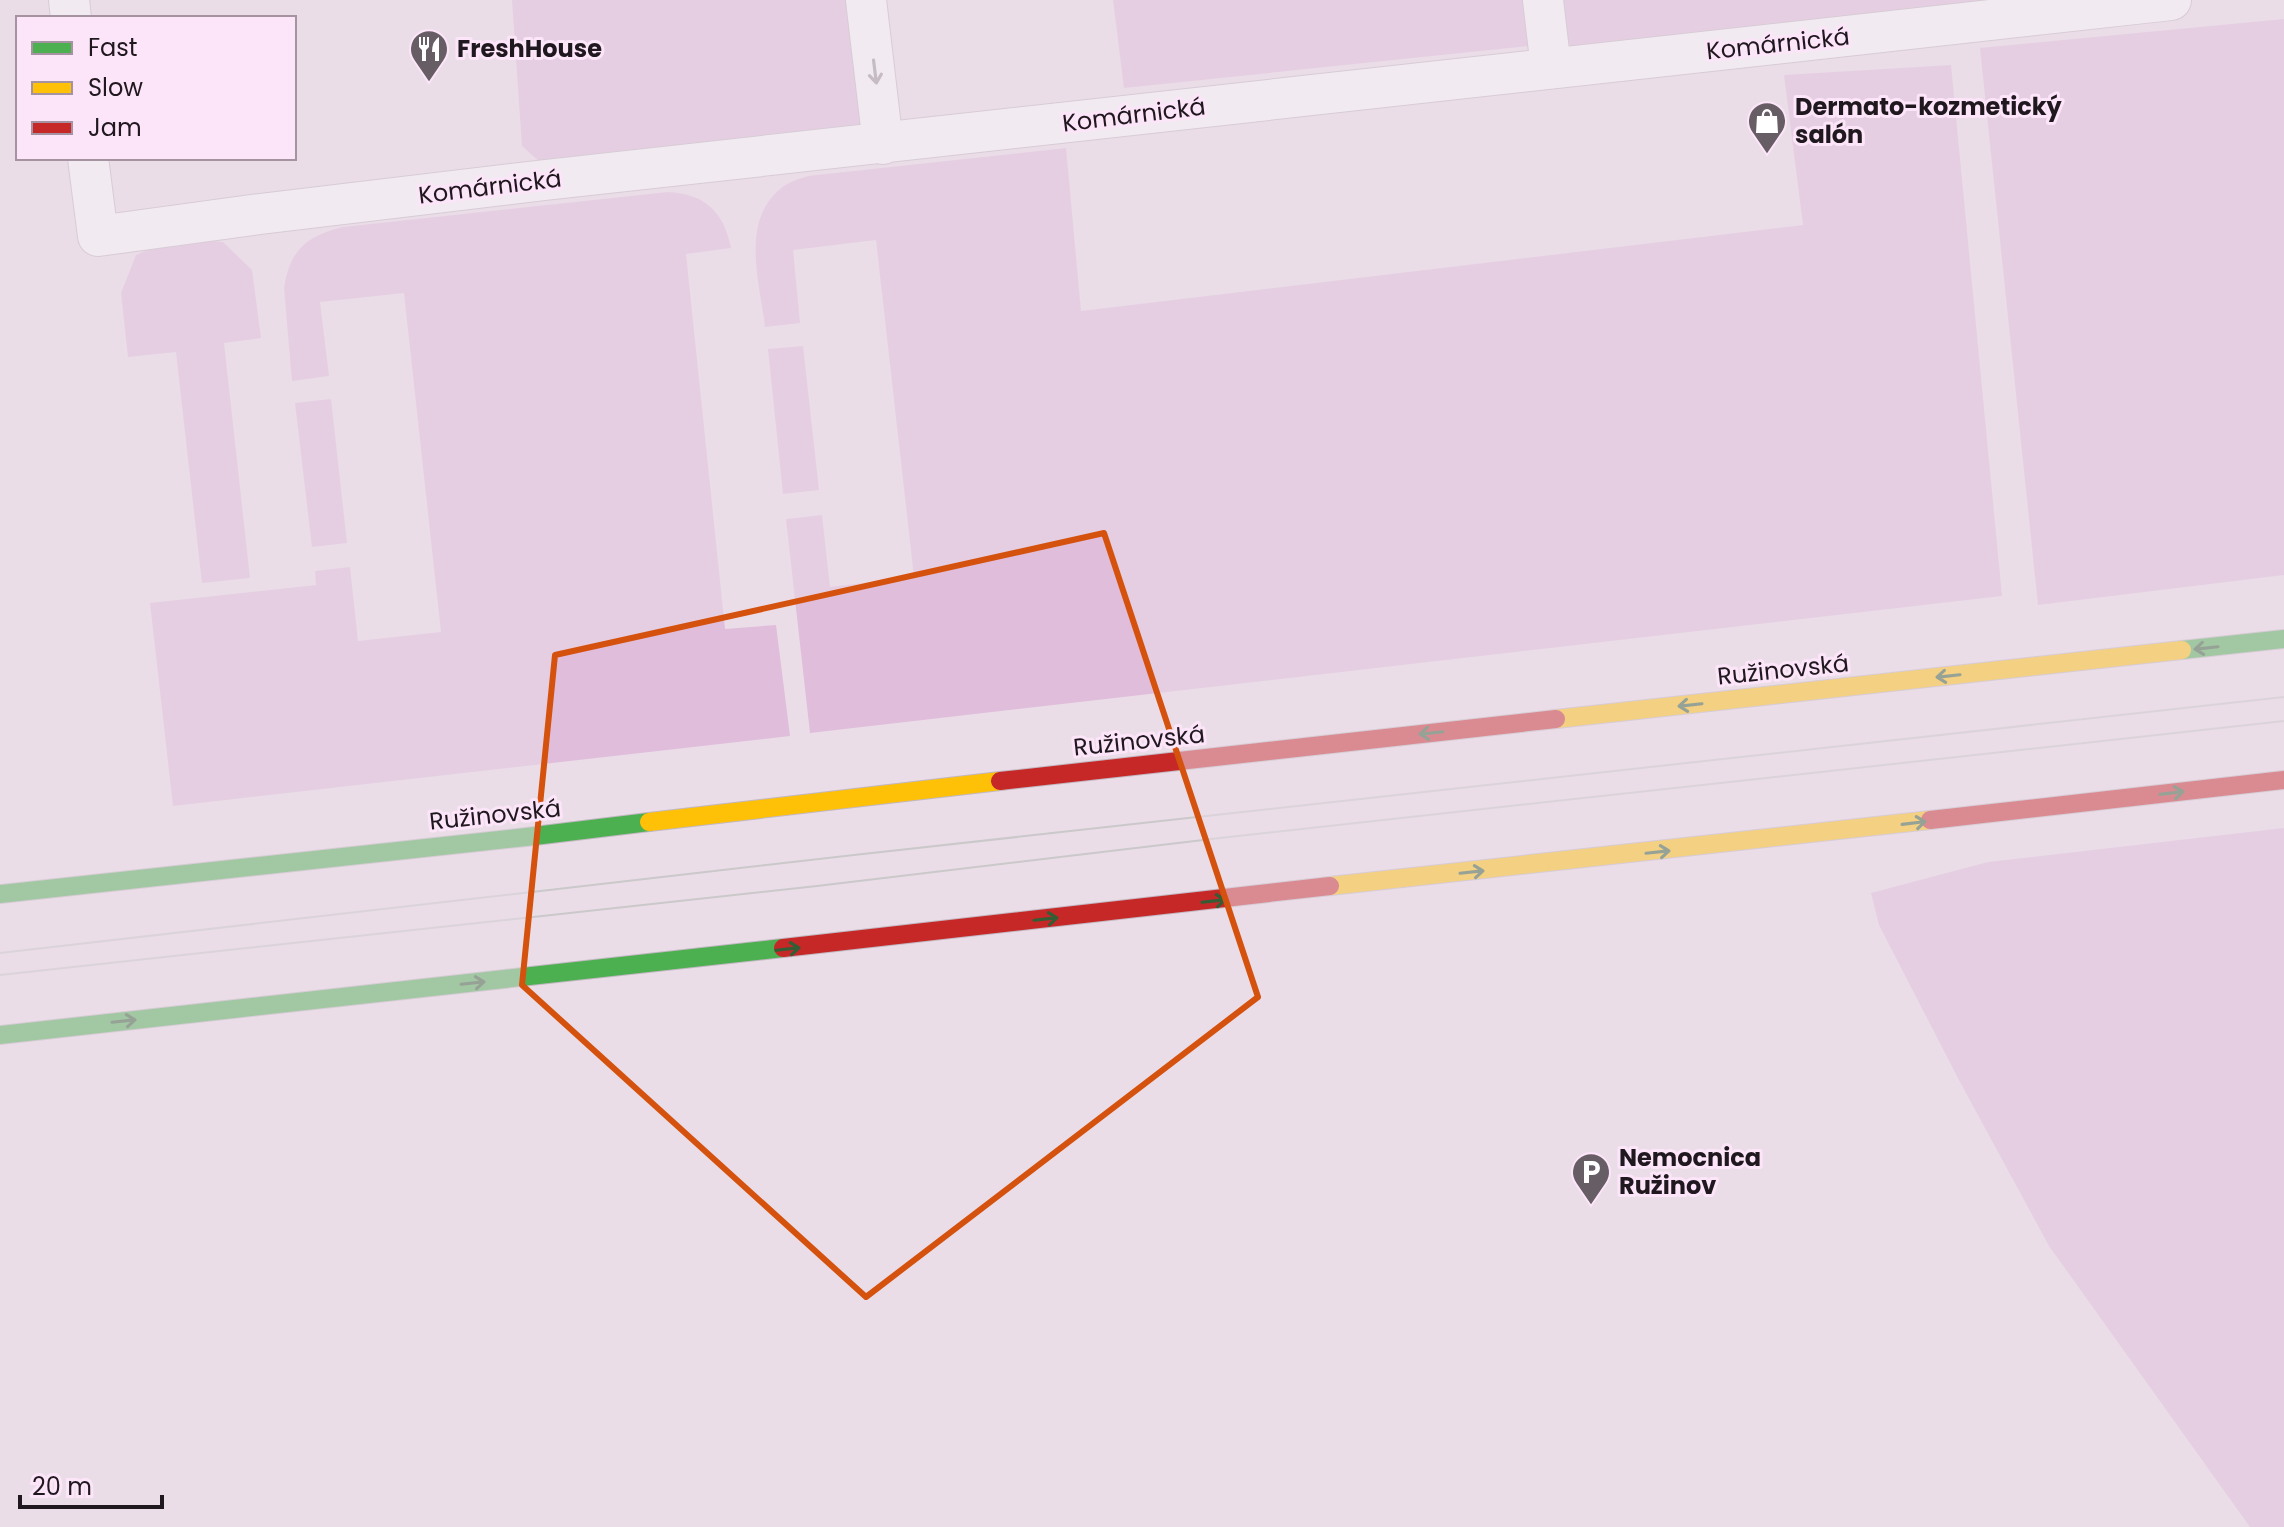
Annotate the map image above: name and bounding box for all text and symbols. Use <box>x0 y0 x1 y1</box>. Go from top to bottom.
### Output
legend <box>16 16 296 160</box>
street label: Komárnická <box>1705 20 1851 67</box>
restaurant icon: FreshHouse <box>408 28 450 83</box>
text: Fast <box>88 31 138 64</box>
place label: FreshHouse <box>457 32 602 65</box>
one-way arrow <box>867 58 882 85</box>
text: Slow <box>88 71 143 104</box>
street label: Komárnická <box>1060 89 1207 140</box>
place label: Dermato-kozmetický salón <box>1795 90 2063 151</box>
shop icon: Dermato-kozmetický salón <box>1746 100 1788 155</box>
text: Jam <box>88 111 142 144</box>
street label: Komárnická <box>416 161 563 212</box>
one-way arrow <box>2194 640 2220 655</box>
street label: Ružinovská <box>1716 646 1850 693</box>
one-way arrow <box>1935 669 1962 684</box>
one-way arrow <box>1677 697 1704 712</box>
street label: Ružinovská <box>1072 717 1206 764</box>
one-way arrow <box>1418 726 1445 741</box>
one-way arrow <box>2158 786 2185 801</box>
street label: Ružinovská <box>428 791 562 838</box>
one-way arrow <box>1900 815 1927 830</box>
one-way arrow <box>1644 844 1671 859</box>
one-way arrow <box>1458 865 1485 880</box>
one-way arrow <box>1200 893 1227 908</box>
one-way arrow <box>1033 911 1059 926</box>
one-way arrow <box>774 941 801 956</box>
one-way arrow <box>459 975 486 990</box>
one-way arrow <box>110 1014 137 1029</box>
place label: Nemocnica Ružinov <box>1619 1141 1761 1202</box>
parking icon: Nemocnica Ružinov <box>1570 1151 1612 1206</box>
scale bar <box>20 1459 162 1509</box>
text: 20 m <box>32 1470 92 1503</box>

